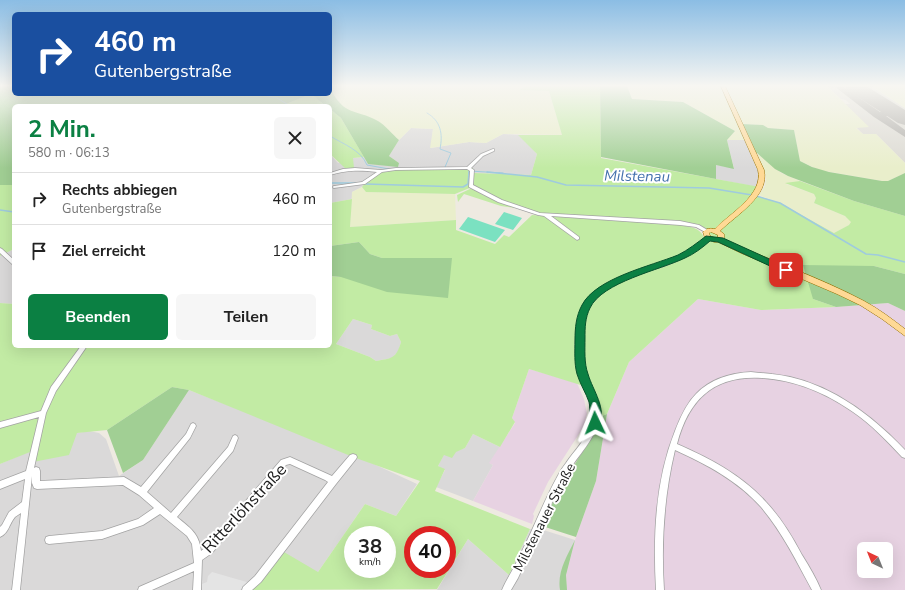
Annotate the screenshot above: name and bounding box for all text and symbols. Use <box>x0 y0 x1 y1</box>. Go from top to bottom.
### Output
text: 460 m <box>94 23 177 61</box>
icon: right <box>28 28 80 80</box>
text: Gutenbergstraße <box>94 59 232 83</box>
text: 2 Min. <box>28 113 96 145</box>
button: close <box>274 117 316 159</box>
text: 580 m · 06:13 <box>28 144 110 162</box>
water label: Milstenau <box>604 165 670 187</box>
text: Rechts abbiegen <box>62 180 177 200</box>
icon: right <box>28 188 50 210</box>
text: 460 m <box>272 189 316 209</box>
text: Gutenbergstraße <box>62 200 161 218</box>
icon: arrive <box>28 240 50 262</box>
text: Ziel erreicht <box>62 241 145 261</box>
text: 120 m <box>272 241 316 261</box>
pin <box>769 253 803 287</box>
icon: arrive <box>775 259 797 281</box>
button: Beenden <box>28 294 168 340</box>
button: Teilen <box>176 294 316 340</box>
position arrow <box>574 402 616 444</box>
street label: Ritterlöhstraße <box>197 459 292 558</box>
street label: Milstenauer Straße <box>509 460 580 575</box>
speed limit sign: 40 <box>404 526 456 578</box>
text: 38 <box>358 533 382 560</box>
north arrow <box>857 542 893 578</box>
map controls <box>857 542 893 578</box>
text: km/h <box>359 555 381 569</box>

